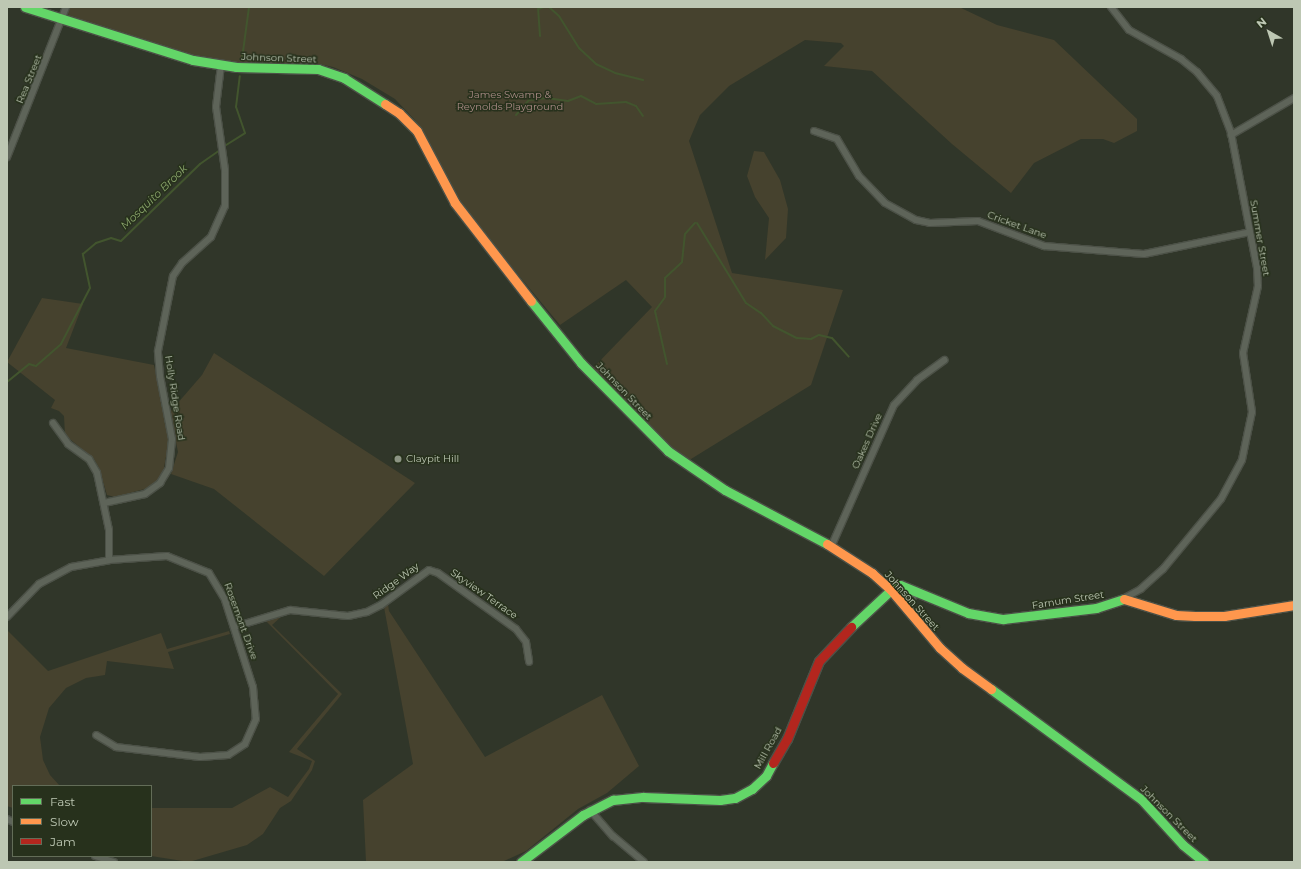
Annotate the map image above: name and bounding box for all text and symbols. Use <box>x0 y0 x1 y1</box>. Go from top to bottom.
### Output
north arrow <box>1249 12 1289 52</box>
text: N <box>1254 14 1269 31</box>
street label: Johnson Street <box>241 51 317 65</box>
street label: Rea Street <box>14 53 44 105</box>
park label: James Swamp & Reynolds Playground <box>457 88 563 112</box>
water label: Mosquito Brook <box>118 162 190 232</box>
street label: Summer Street <box>1247 199 1273 277</box>
street label: Cricket Lane <box>986 209 1048 241</box>
street label: Holly Ridge Road <box>162 355 188 441</box>
street label: Johnson Street <box>593 360 655 422</box>
street label: Oakes Drive <box>849 411 885 471</box>
place label: Claypit Hill <box>406 453 459 465</box>
marker: Claypit Hill <box>393 454 403 464</box>
street label: Ridge Way <box>371 560 421 602</box>
street label: Skyview Terrace <box>448 566 520 622</box>
street label: Johnson Street <box>882 569 942 633</box>
street label: Rosemont Drive <box>222 581 260 661</box>
street label: Farnum Street <box>1031 588 1105 612</box>
street label: Mill Road <box>752 725 784 771</box>
street label: Johnson Street <box>1138 783 1200 845</box>
legend <box>12 785 152 857</box>
text: Fast <box>50 794 75 809</box>
text: Slow <box>50 814 79 829</box>
text: Jam <box>50 834 76 849</box>

